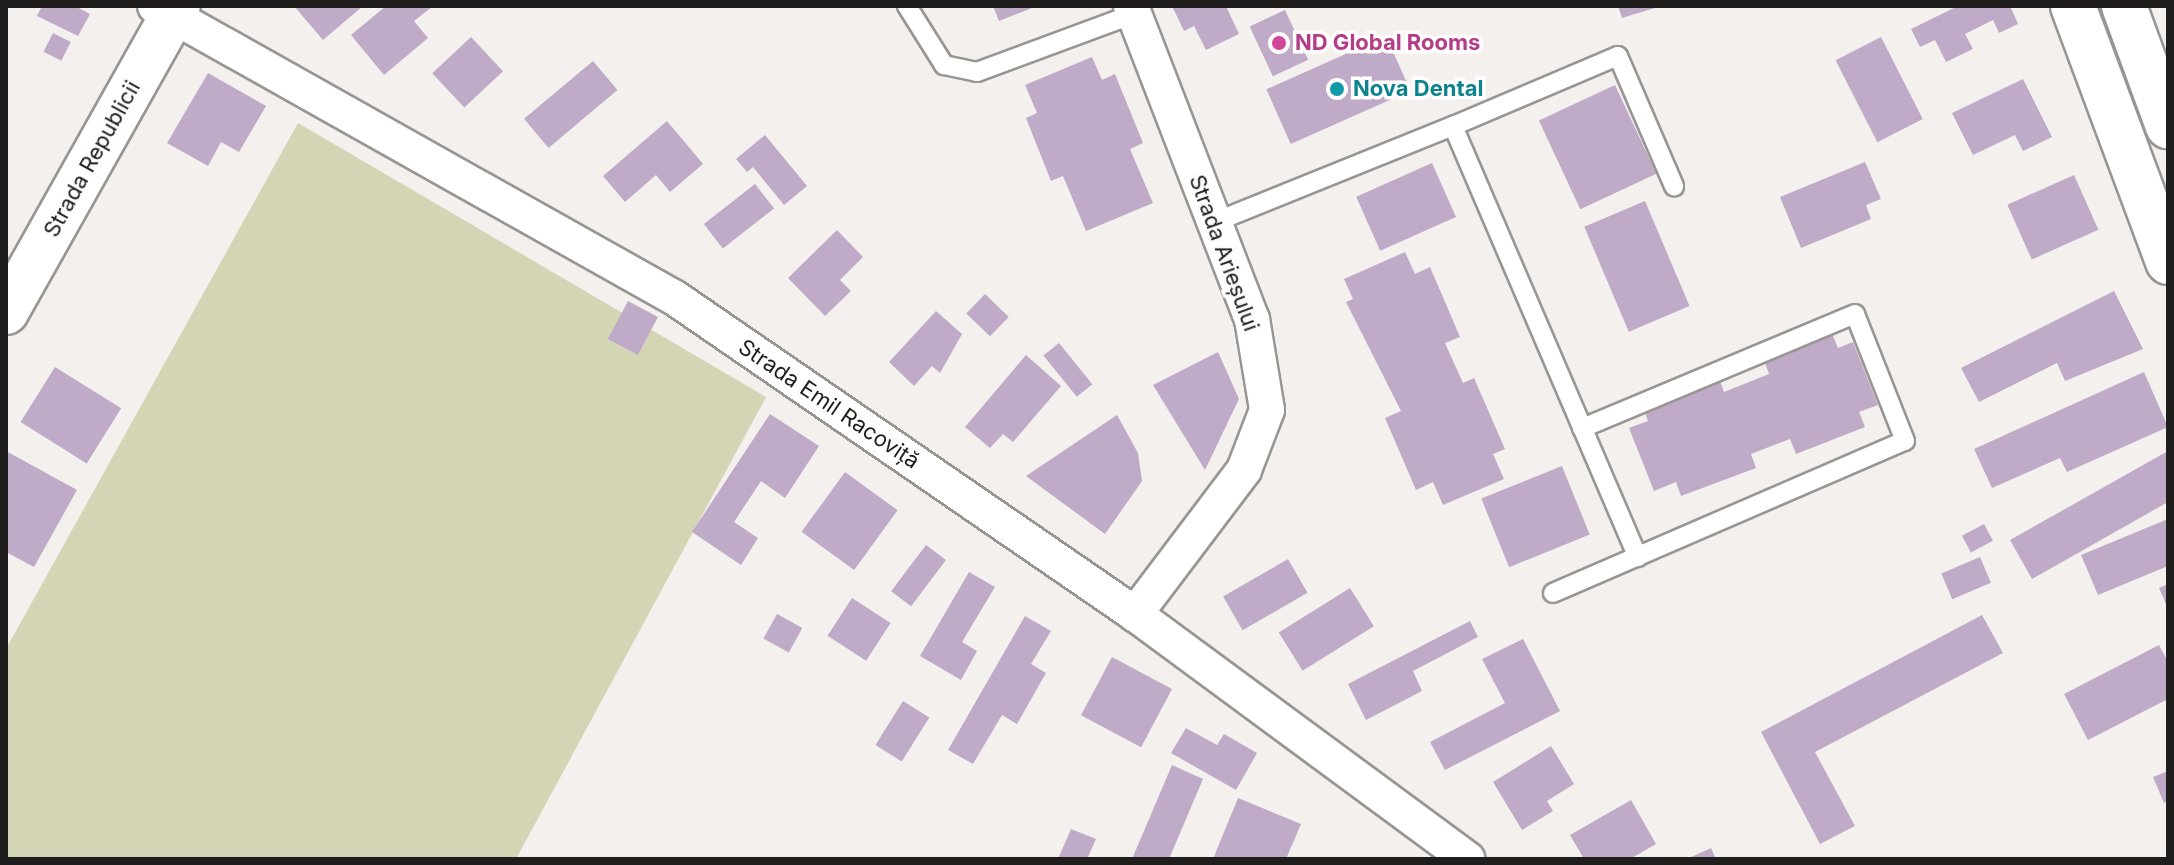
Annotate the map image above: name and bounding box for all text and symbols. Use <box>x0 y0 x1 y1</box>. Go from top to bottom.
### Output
place label: ND Global Rooms <box>1295 30 1480 56</box>
marker: ND Global Rooms <box>1270 34 1288 52</box>
street label: Strada Republicii <box>38 76 146 242</box>
place label: Nova Dental <box>1353 76 1483 102</box>
marker: Nova Dental <box>1328 80 1346 98</box>
street label: Strada Arieșului <box>1184 171 1264 335</box>
street label: Strada Emil Racoviță <box>734 334 924 474</box>

